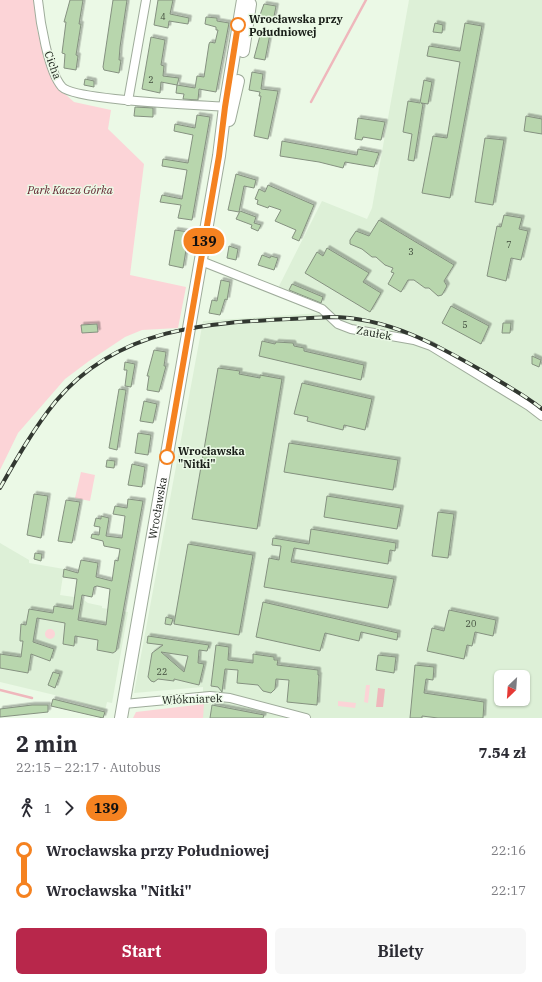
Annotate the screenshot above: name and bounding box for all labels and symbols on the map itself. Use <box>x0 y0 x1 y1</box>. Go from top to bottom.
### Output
house number: 4 <box>160 11 166 22</box>
place label: Wrocławska przy Południowej <box>249 12 343 39</box>
marker: Wrocławska przy Południowej <box>230 17 246 33</box>
street label: Cicha <box>41 49 65 81</box>
house number: 2 <box>148 74 154 85</box>
park label: Park Kacza Górka <box>26 183 113 197</box>
line badge: 139 <box>181 228 227 254</box>
house number: 7 <box>506 239 512 250</box>
house number: 3 <box>408 246 414 257</box>
house number: 5 <box>462 319 468 330</box>
street label: Zaułek <box>355 323 393 343</box>
place label: Wrocławska "Nitki" <box>178 444 245 471</box>
marker: Wrocławska "Nitki" <box>159 449 175 465</box>
street label: Wrocławska <box>145 476 170 540</box>
house number: 20 <box>466 618 476 629</box>
house number: 22 <box>157 666 167 677</box>
north arrow <box>494 670 530 706</box>
street label: Włókniarek <box>162 691 223 707</box>

